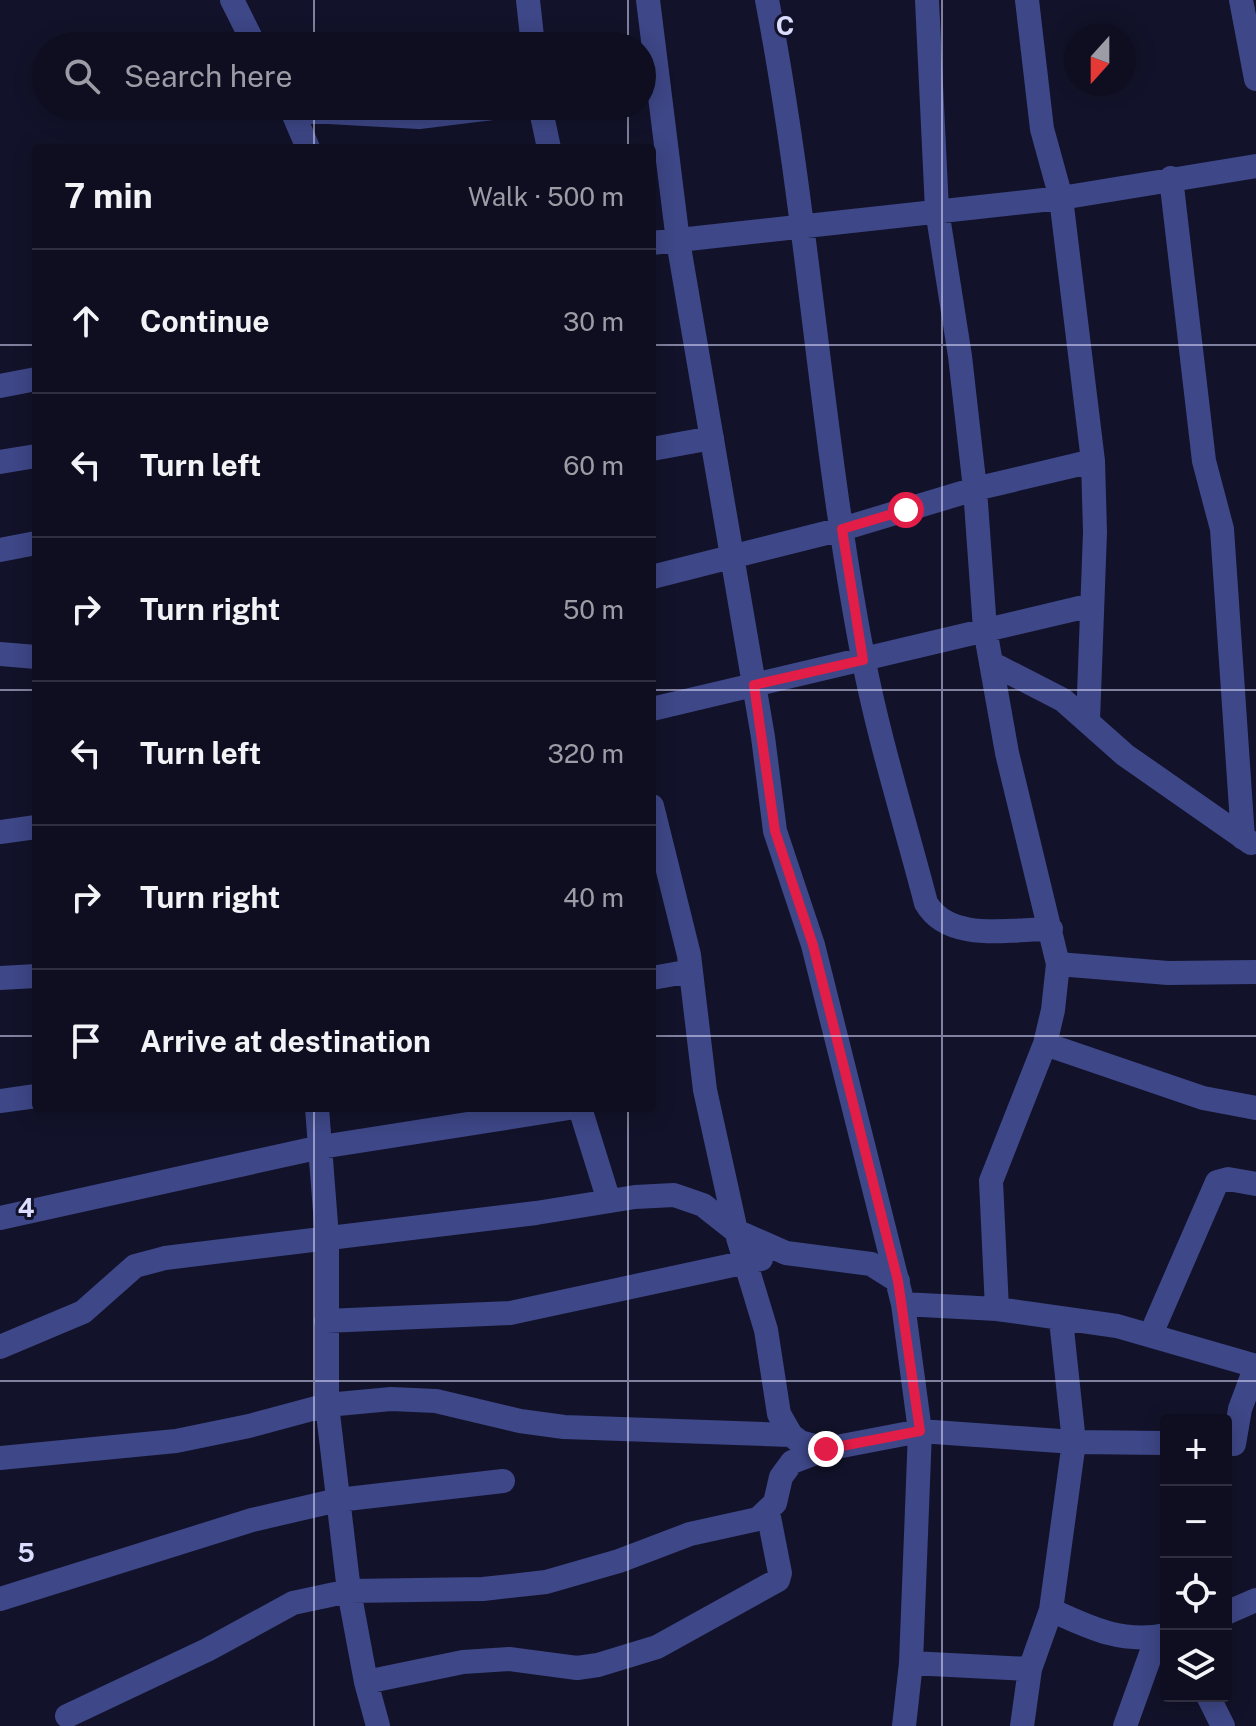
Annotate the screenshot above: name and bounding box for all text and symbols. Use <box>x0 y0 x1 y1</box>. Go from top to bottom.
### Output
text: C <box>776 10 794 41</box>
north arrow <box>1064 24 1136 96</box>
search box <box>32 32 656 120</box>
icon: search <box>60 54 104 98</box>
text: Search here <box>124 58 292 94</box>
text: 7 min <box>64 176 153 216</box>
text: Walk · 500 m <box>468 181 624 212</box>
icon: ahead <box>64 299 108 343</box>
text: Continue <box>140 303 270 339</box>
text: 30 m <box>563 306 624 337</box>
icon: left <box>64 443 108 487</box>
text: Turn left <box>140 447 261 483</box>
text: 60 m <box>563 450 624 481</box>
route start <box>888 492 924 528</box>
icon: right <box>64 587 108 631</box>
text: Turn right <box>140 591 280 627</box>
text: 50 m <box>563 594 624 625</box>
icon: left <box>64 731 108 775</box>
text: Turn left <box>140 735 261 771</box>
text: 320 m <box>547 738 624 769</box>
icon: right <box>64 875 108 919</box>
text: Turn right <box>140 879 280 915</box>
text: 40 m <box>563 882 624 913</box>
icon: arrive <box>64 1019 108 1063</box>
text: Arrive at destination <box>140 1023 431 1059</box>
text: 4 <box>17 1192 35 1223</box>
map controls <box>1160 1414 1232 1702</box>
button: + <box>1160 1414 1232 1486</box>
route end <box>808 1431 844 1467</box>
button: − <box>1160 1486 1232 1558</box>
text: 5 <box>17 1537 35 1568</box>
button: locate <box>1160 1558 1232 1630</box>
button: layers <box>1160 1630 1232 1702</box>

